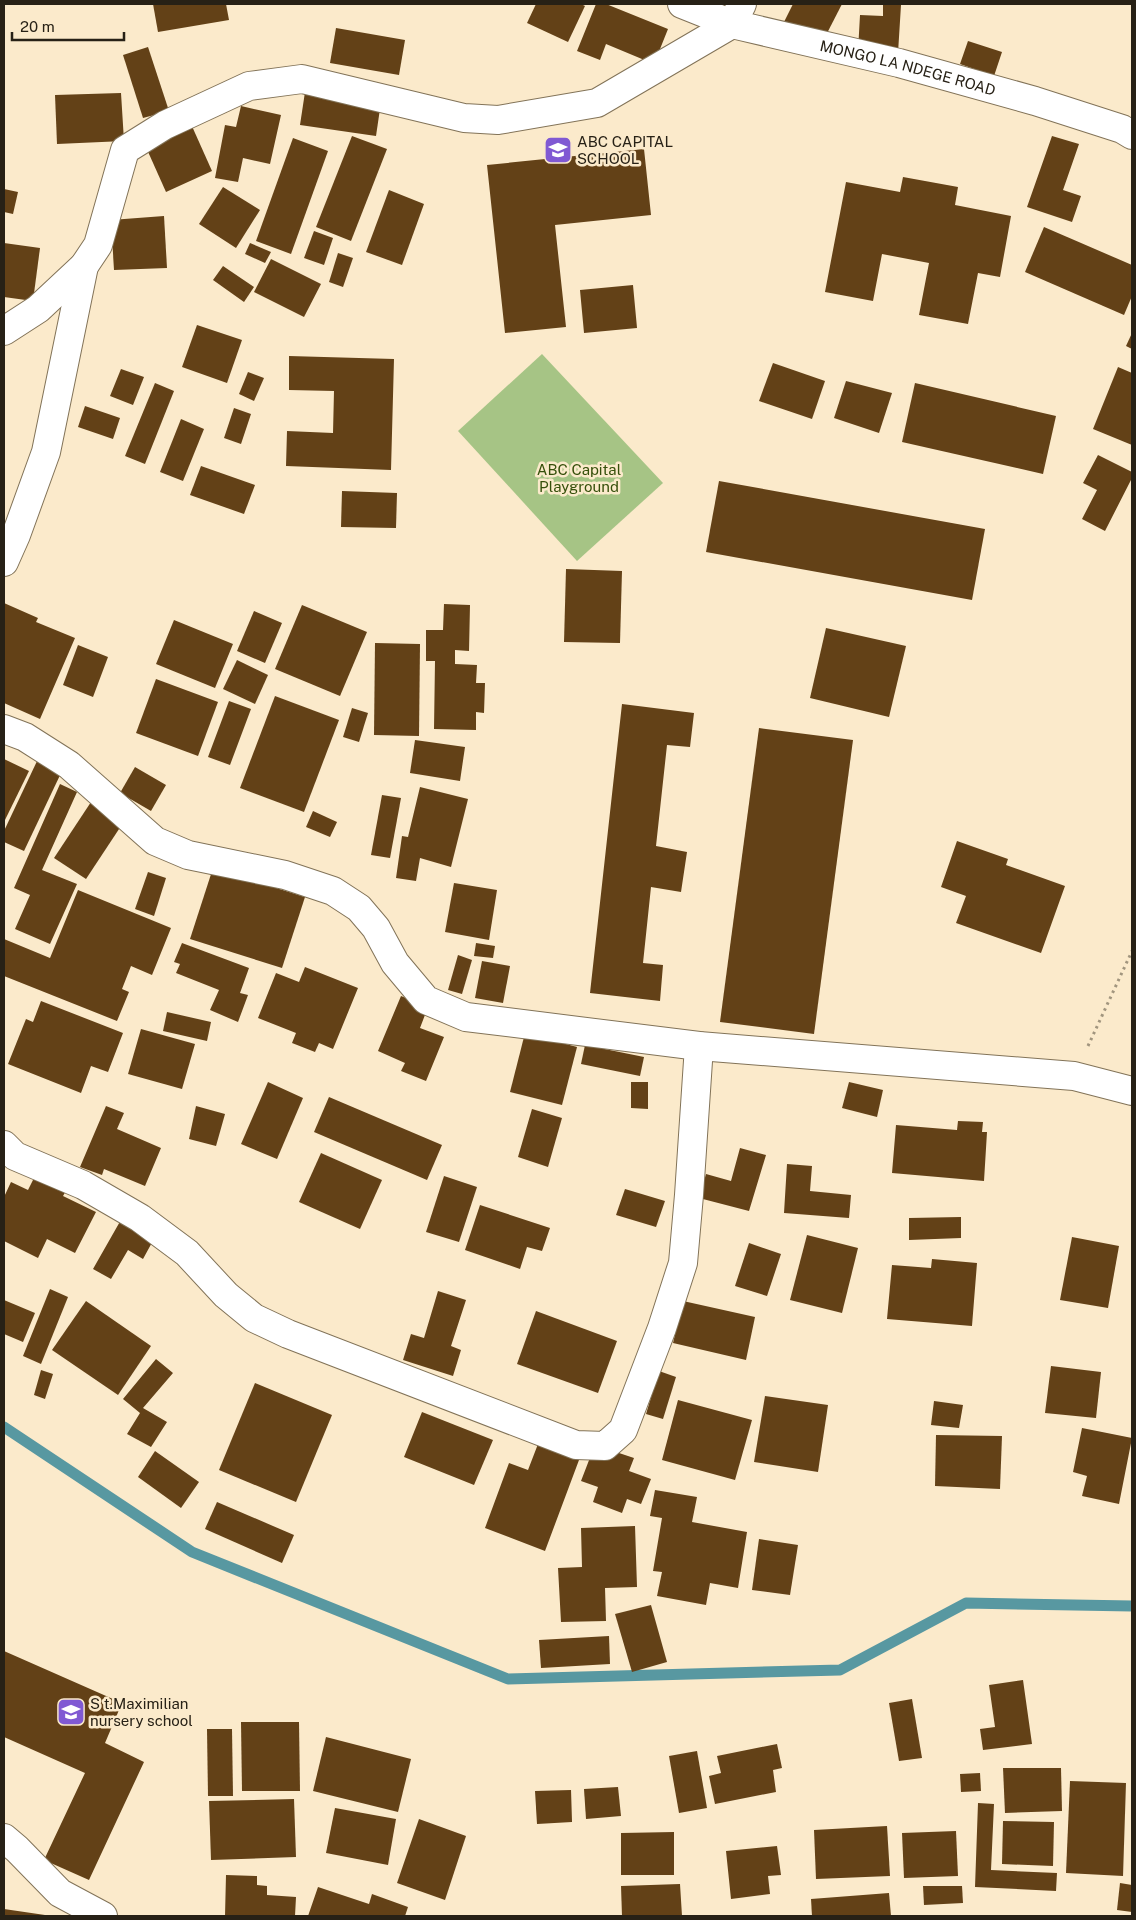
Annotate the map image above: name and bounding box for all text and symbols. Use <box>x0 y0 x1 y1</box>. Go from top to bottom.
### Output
scale bar <box>12 10 125 42</box>
text: 20 m <box>20 18 55 35</box>
street label: MONGO LA NDEGE ROAD <box>818 36 998 98</box>
place label: ABC CAPITAL SCHOOL <box>577 133 673 167</box>
school or university icon: ABC CAPITAL SCHOOL <box>543 135 573 165</box>
park label: ABC Capital Playground <box>537 461 621 495</box>
place label: S t.Maximilian nursery school <box>90 1695 193 1729</box>
school or university icon: S t.Maximilian nursery school <box>56 1697 86 1727</box>

